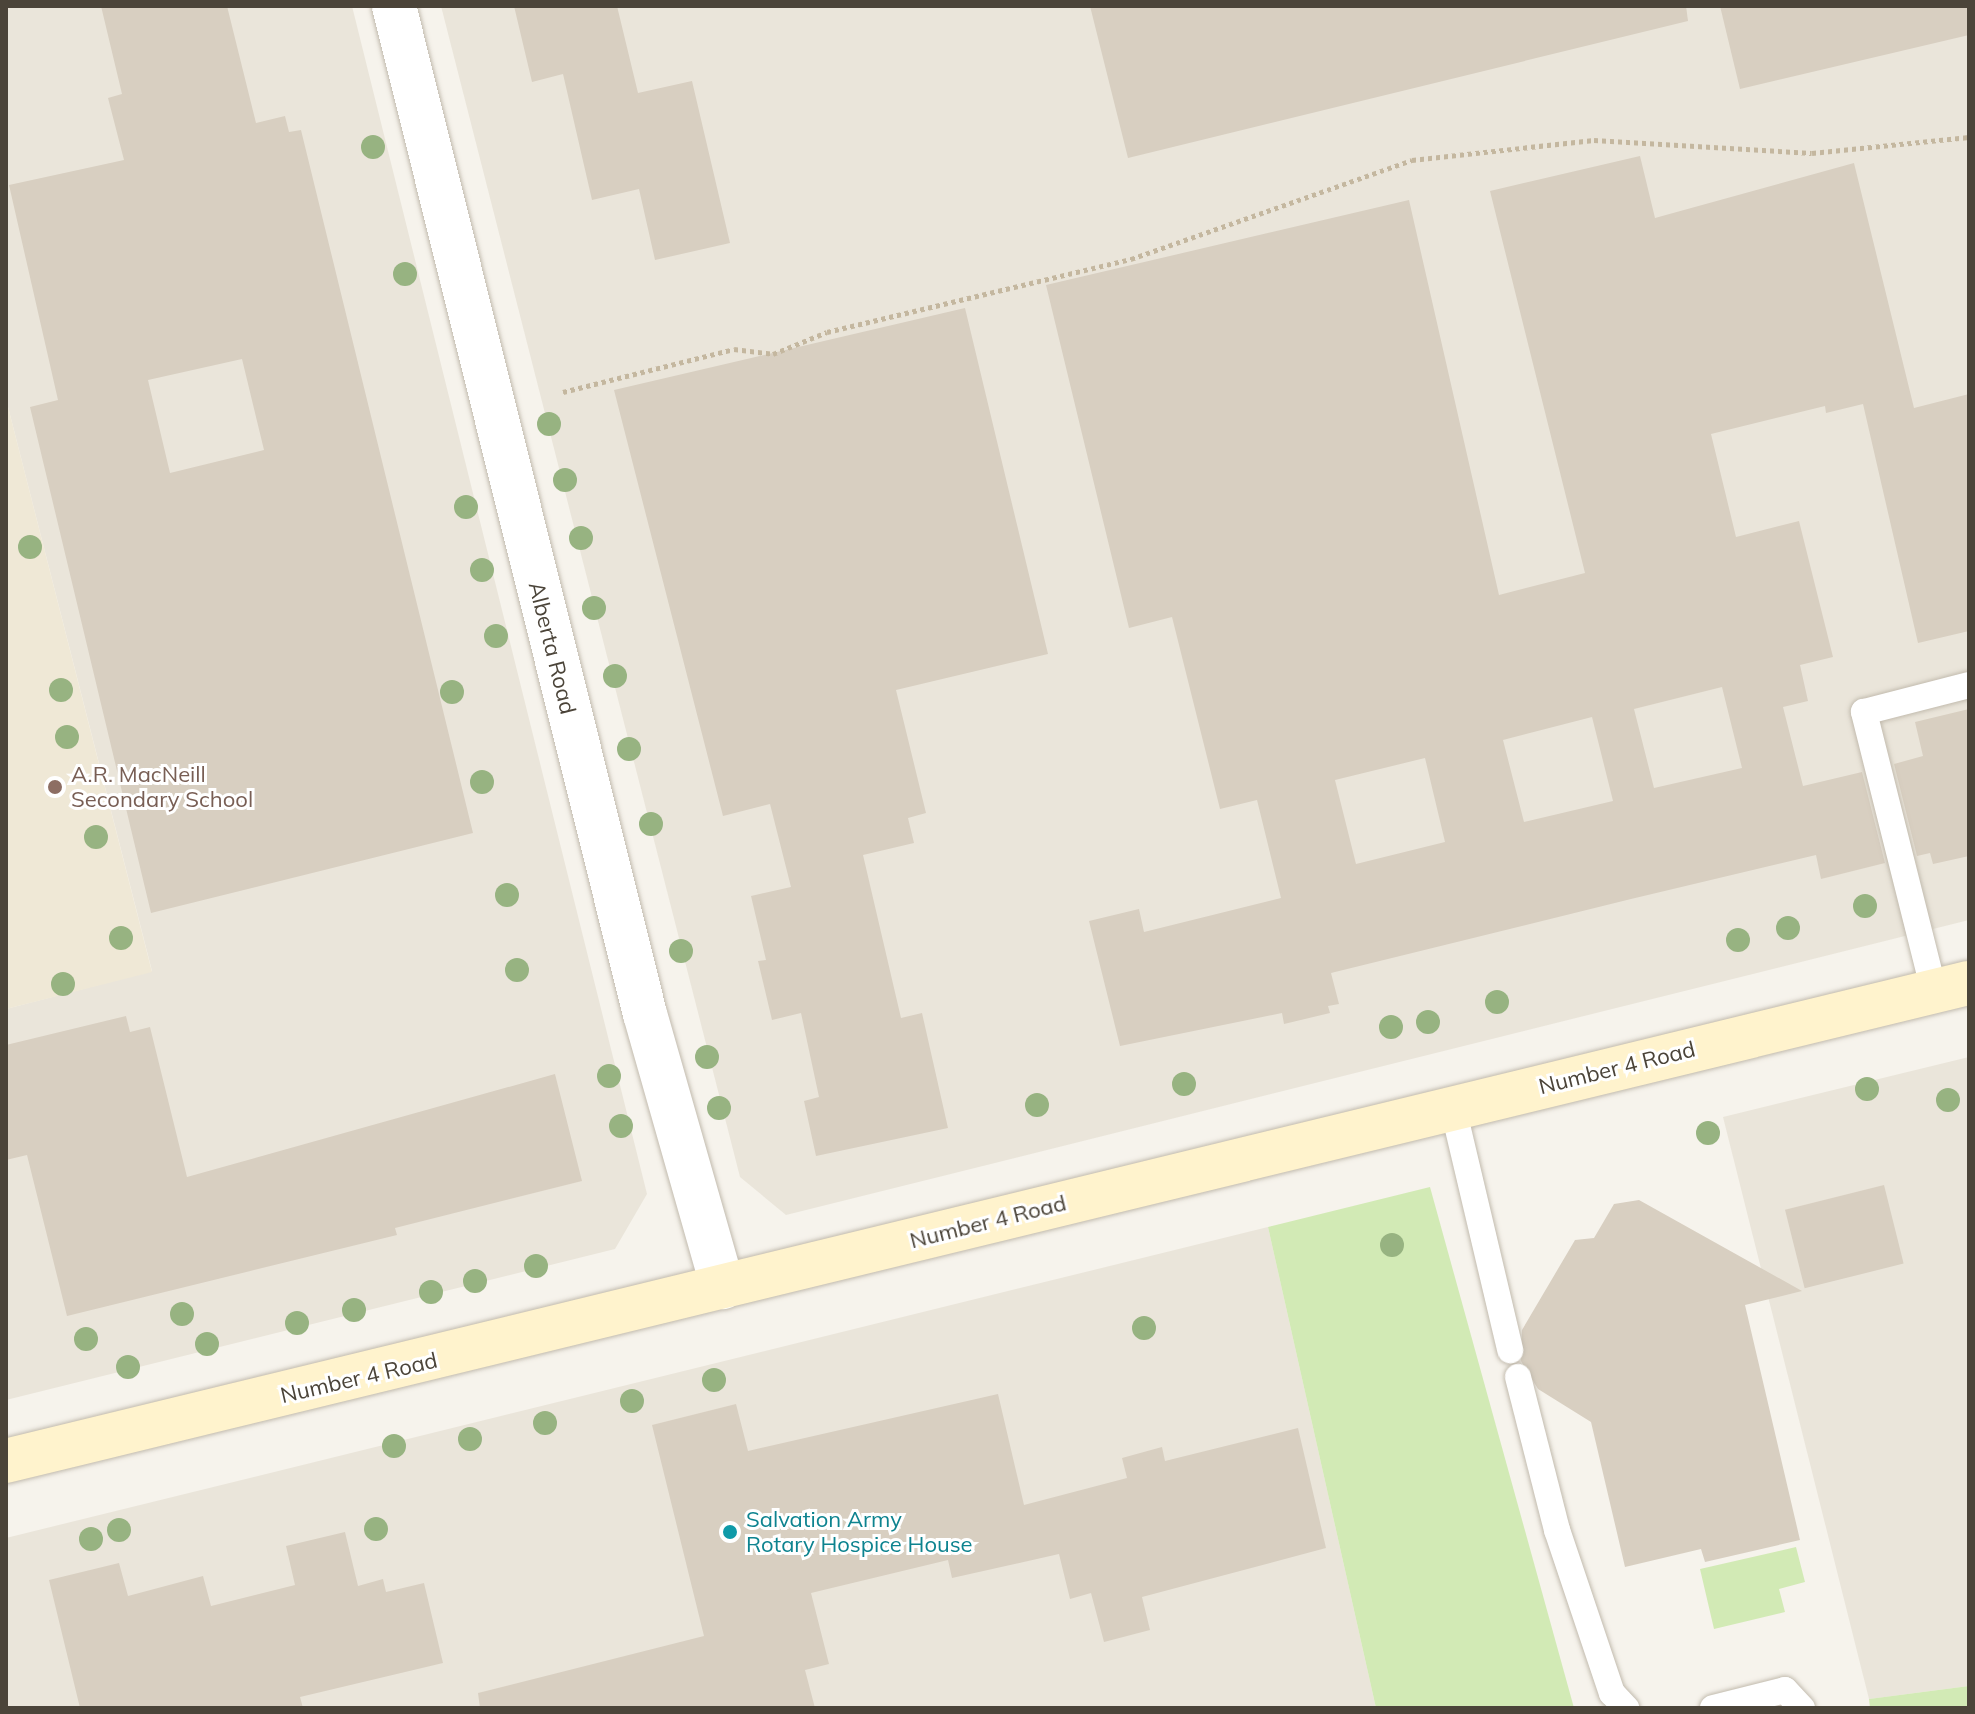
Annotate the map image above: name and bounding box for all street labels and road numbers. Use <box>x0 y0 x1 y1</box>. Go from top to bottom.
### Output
street label: Alberta Road <box>523 579 581 717</box>
street label: Number 4 Road <box>1536 1036 1698 1100</box>
street label: Number 4 Road <box>907 1190 1069 1254</box>
street label: Number 4 Road <box>278 1347 440 1409</box>

